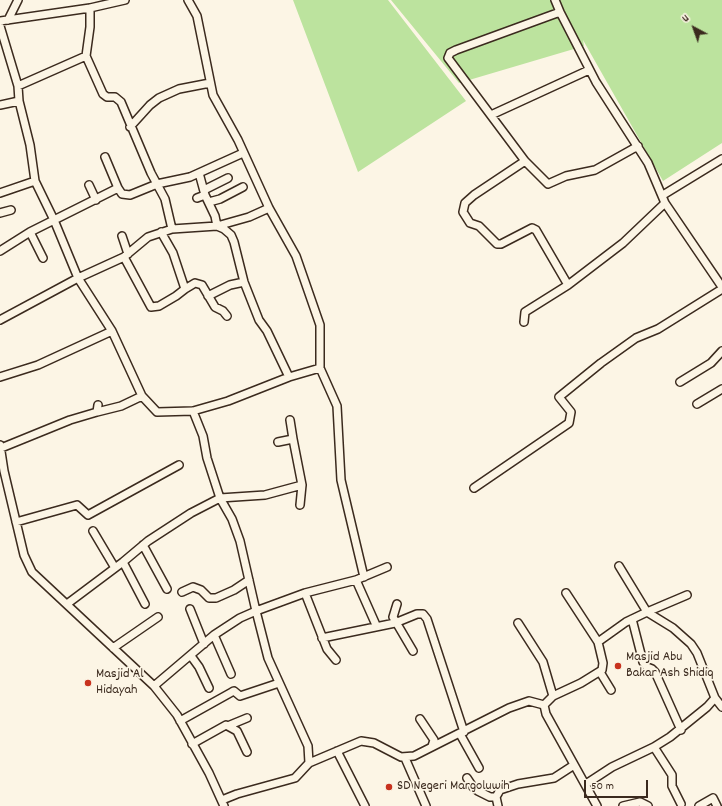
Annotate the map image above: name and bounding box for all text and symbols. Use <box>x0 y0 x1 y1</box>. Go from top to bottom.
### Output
north arrow <box>674 8 714 48</box>
text: U <box>679 11 693 27</box>
place label: Masjid Abu Bakar Ash Shidiq <box>626 650 714 682</box>
marker: Masjid Abu Bakar Ash Shidiq <box>613 661 623 671</box>
place label: Masjid Al Hidayah <box>96 667 144 700</box>
marker: Masjid Al Hidayah <box>83 678 93 688</box>
scale bar <box>586 772 650 798</box>
text: 50 m <box>591 778 614 795</box>
place label: SD Negeri Margoluwih <box>397 779 510 795</box>
marker: SD Negeri Margoluwih <box>384 782 394 792</box>

